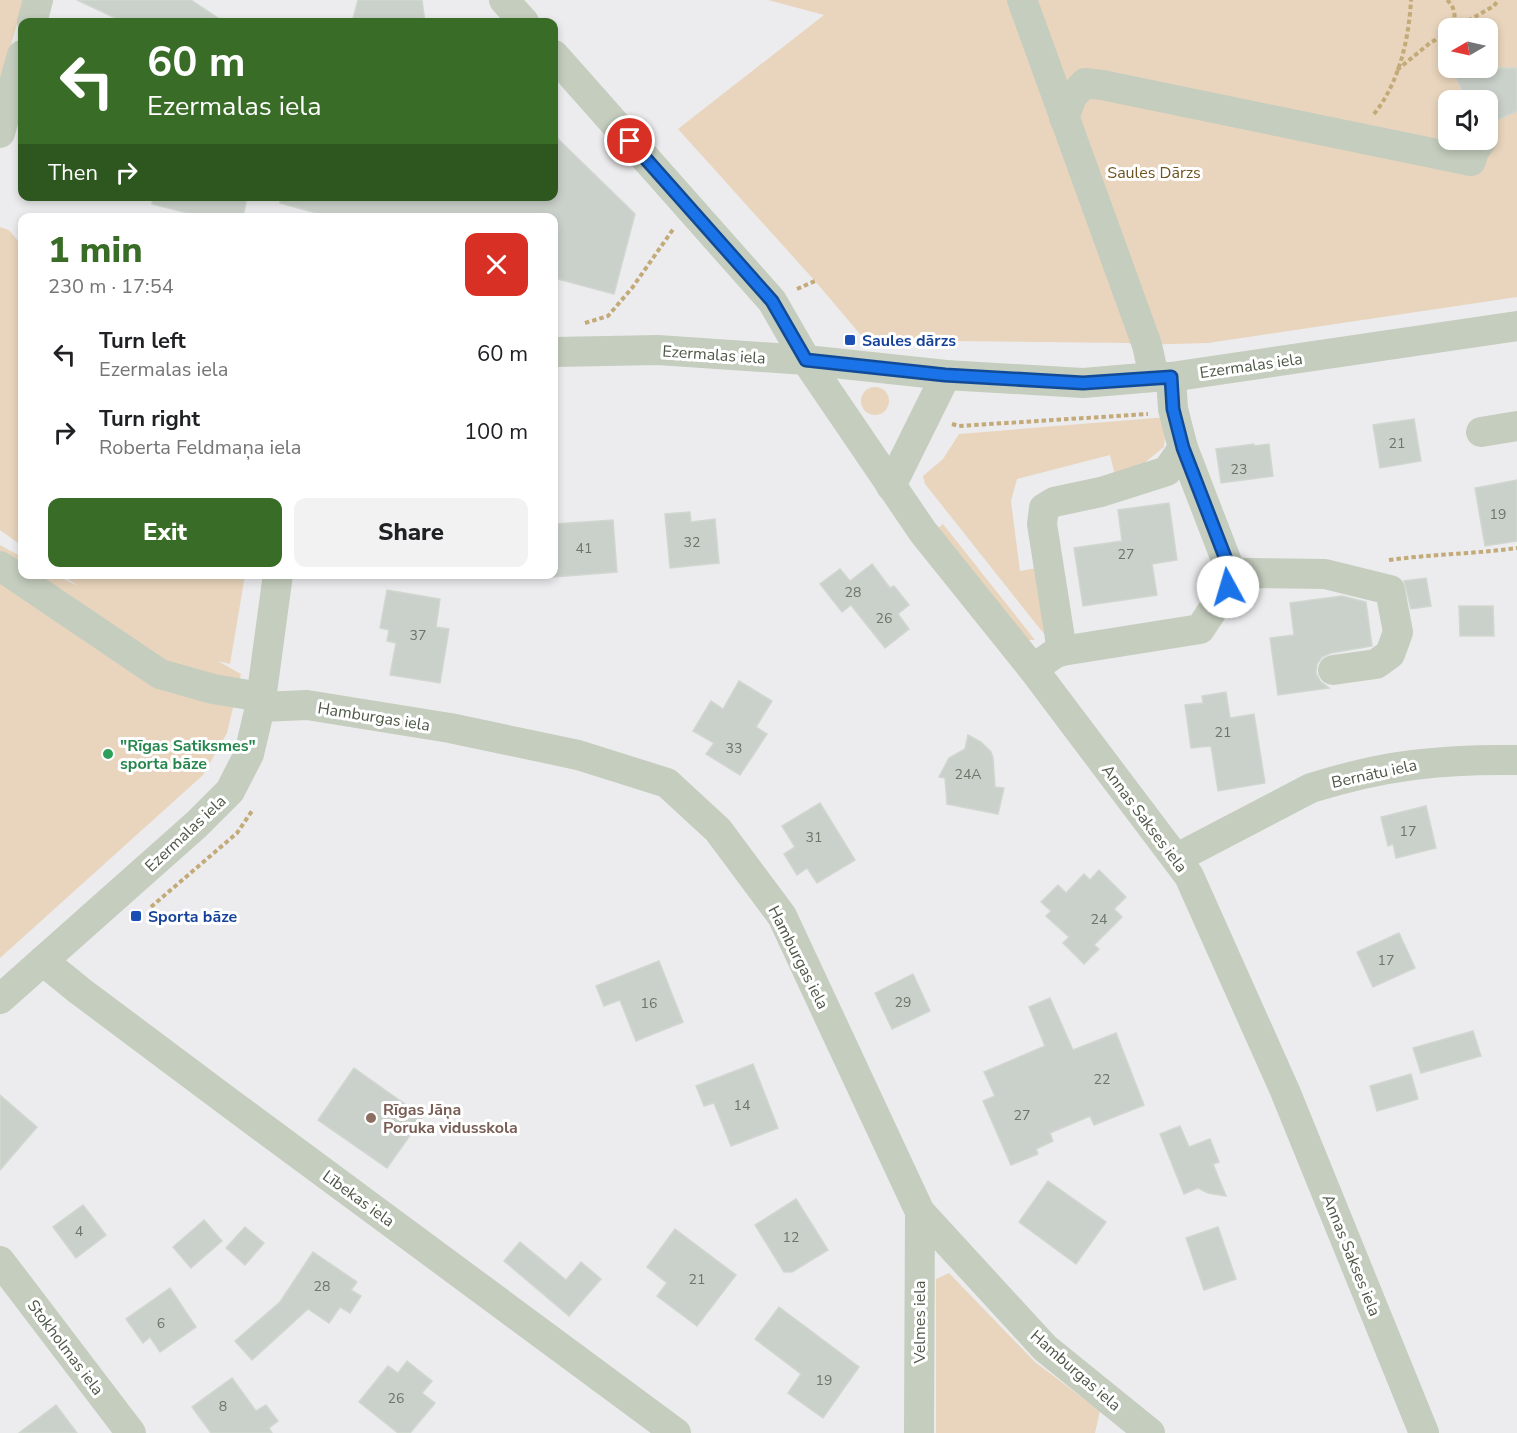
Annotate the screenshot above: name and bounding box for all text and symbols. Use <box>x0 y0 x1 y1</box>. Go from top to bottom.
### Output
north arrow <box>1438 18 1498 78</box>
map controls <box>1438 18 1498 150</box>
text: 60 m <box>147 34 246 91</box>
icon: left <box>48 42 126 120</box>
text: Ezermalas iela <box>147 88 322 125</box>
button: sound <box>1438 90 1498 150</box>
pin <box>604 115 655 166</box>
icon: arrive <box>613 124 646 157</box>
icon: right <box>110 156 143 189</box>
text: Then <box>48 158 98 188</box>
park label: Saules Dārzs <box>1107 162 1201 184</box>
text: 1 min <box>48 226 143 275</box>
button: close <box>465 233 528 296</box>
text: 230 m · 17:54 <box>48 273 174 300</box>
text: Turn left <box>99 326 186 356</box>
place label: Saules dārzs <box>862 330 956 352</box>
marker: Saules dārzs <box>843 333 857 347</box>
icon: left <box>48 338 81 371</box>
text: 60 m <box>477 339 528 369</box>
street label: Ezermalas iela <box>662 340 766 370</box>
street label: Ezermalas iela <box>1198 348 1304 384</box>
text: Ezermalas iela <box>99 356 228 383</box>
text: Turn right <box>99 404 200 434</box>
icon: right <box>48 416 81 449</box>
text: 100 m <box>464 417 528 447</box>
text: Roberta Feldmaņa iela <box>99 434 301 461</box>
house number: 21 <box>1389 434 1405 453</box>
house number: 23 <box>1231 460 1247 479</box>
button: Exit <box>48 498 282 567</box>
button: Share <box>294 498 528 567</box>
house number: 19 <box>1490 505 1506 524</box>
house number: 32 <box>684 533 700 552</box>
house number: 41 <box>576 539 592 558</box>
house number: 27 <box>1118 545 1134 564</box>
position arrow <box>1196 555 1260 619</box>
house number: 28 <box>845 583 861 602</box>
house number: 26 <box>876 609 892 628</box>
house number: 37 <box>410 626 426 645</box>
street label: Hamburgas iela <box>316 697 432 737</box>
house number: 21 <box>1215 723 1231 742</box>
place label: "Rīgas Satiksmes" sporta bāze <box>120 735 256 775</box>
house number: 33 <box>726 739 742 758</box>
marker: "Rīgas Satiksmes" sporta bāze <box>101 747 115 761</box>
street label: Bernātu iela <box>1329 754 1419 794</box>
street label: Annas Sakses iela <box>1096 760 1192 877</box>
house number: 24A <box>954 765 982 784</box>
street label: Ezermalas iela <box>140 790 231 877</box>
house number: 17 <box>1400 822 1416 841</box>
house number: 31 <box>806 828 822 847</box>
street label: Hamburgas iela <box>763 902 834 1013</box>
place label: Sporta bāze <box>148 906 238 928</box>
marker: Sporta bāze <box>129 909 143 923</box>
house number: 24 <box>1091 910 1107 929</box>
house number: 17 <box>1378 951 1394 970</box>
house number: 29 <box>895 993 911 1012</box>
house number: 16 <box>641 994 657 1013</box>
house number: 22 <box>1094 1070 1110 1089</box>
house number: 14 <box>734 1096 750 1115</box>
place label: Rīgas Jāņa Poruka vidusskola <box>383 1099 518 1139</box>
house number: 27 <box>1014 1106 1030 1125</box>
marker: Rīgas Jāņa Poruka vidusskola <box>364 1111 378 1125</box>
street label: Lībekas iela <box>318 1165 399 1232</box>
street label: Annas Sakses iela <box>1317 1191 1386 1320</box>
house number: 4 <box>75 1222 83 1241</box>
house number: 12 <box>783 1228 799 1247</box>
house number: 21 <box>689 1270 705 1289</box>
house number: 28 <box>314 1277 330 1296</box>
street label: Velmes iela <box>909 1281 931 1364</box>
street label: Stokholmas iela <box>22 1295 108 1400</box>
house number: 6 <box>157 1314 165 1333</box>
street label: Hamburgas iela <box>1025 1325 1125 1416</box>
house number: 19 <box>816 1371 832 1390</box>
house number: 26 <box>388 1389 404 1408</box>
house number: 8 <box>219 1397 227 1416</box>

